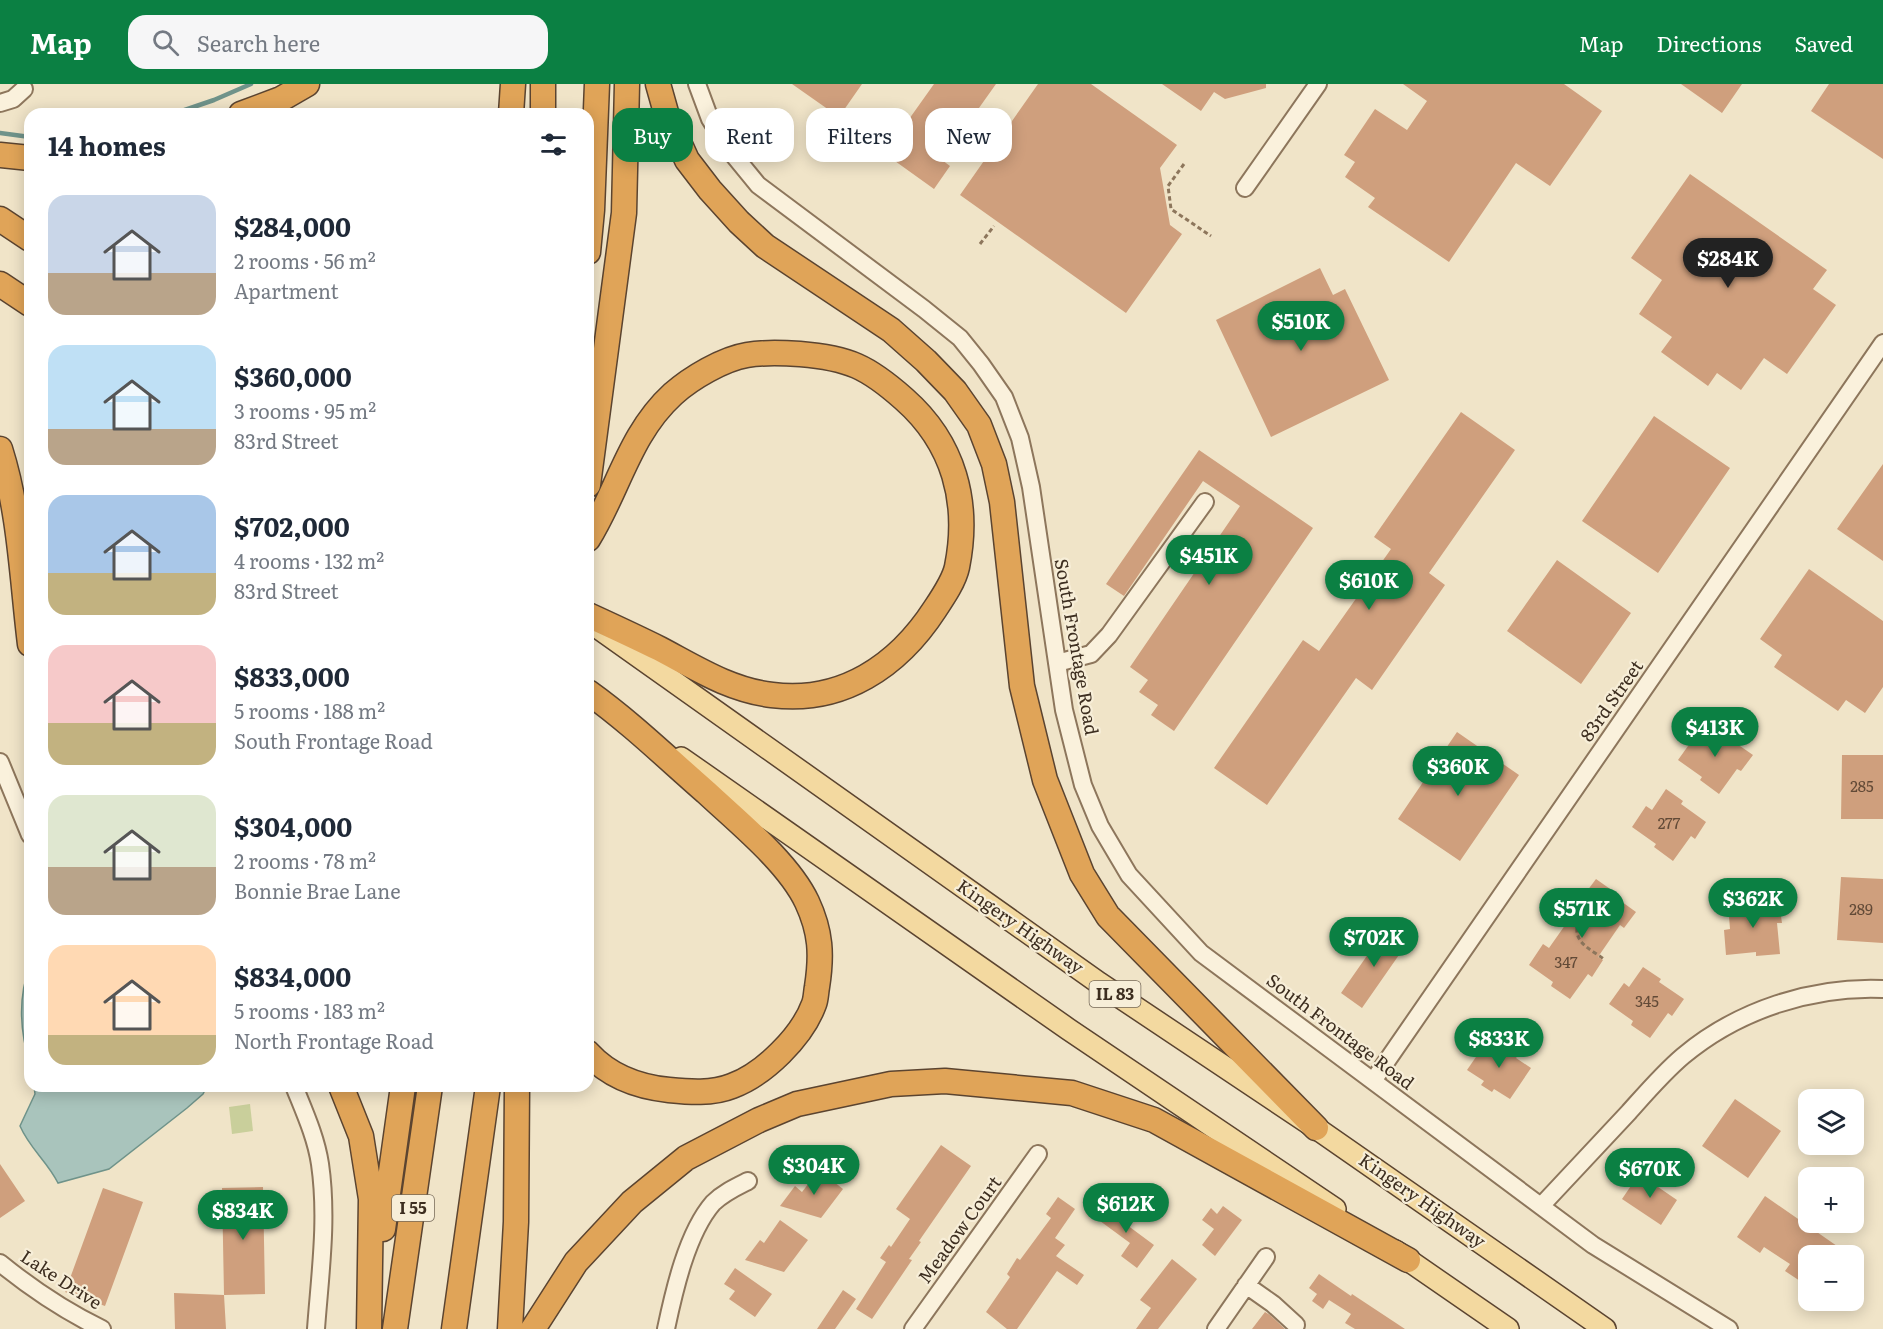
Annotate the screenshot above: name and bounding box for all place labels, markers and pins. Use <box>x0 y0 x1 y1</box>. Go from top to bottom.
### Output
pin: $284K <box>1686 238 1770 289</box>
pin: $510K <box>1259 301 1343 352</box>
pin: $451K <box>1167 535 1251 586</box>
pin: $610K <box>1327 560 1411 611</box>
pin: $413K <box>1673 707 1757 758</box>
pin: $360K <box>1416 746 1500 797</box>
pin: $362K <box>1711 878 1795 929</box>
pin: $571K <box>1540 888 1624 939</box>
pin: $702K <box>1332 917 1416 968</box>
pin: $833K <box>1457 1018 1541 1069</box>
pin: $304K <box>772 1145 856 1196</box>
pin: $670K <box>1608 1148 1692 1199</box>
pin: $612K <box>1084 1183 1168 1234</box>
pin: $834K <box>201 1190 285 1241</box>

